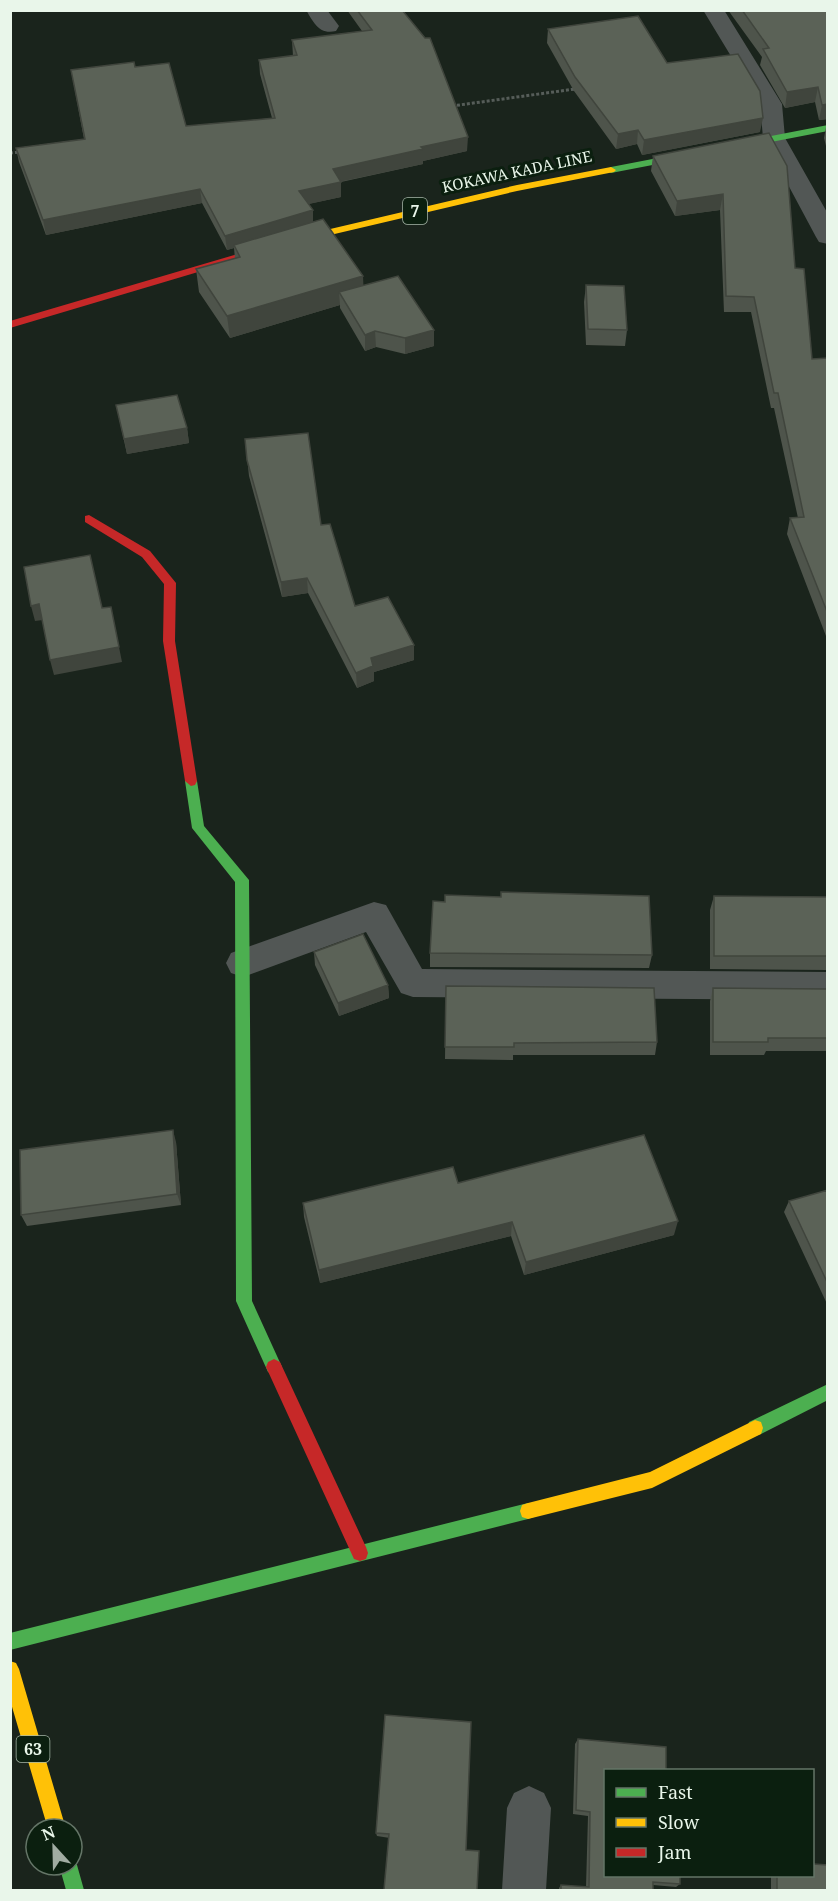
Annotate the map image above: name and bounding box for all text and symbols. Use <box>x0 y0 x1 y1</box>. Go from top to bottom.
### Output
street label: KOKAWA KADA LINE <box>440 145 593 197</box>
road number: 7 <box>403 198 427 224</box>
road number: 63 <box>16 1736 50 1762</box>
legend <box>604 1769 814 1877</box>
text: Fast <box>658 1780 693 1804</box>
text: Slow <box>658 1810 700 1834</box>
north arrow <box>24 1817 84 1877</box>
text: N <box>38 1820 59 1846</box>
text: Jam <box>657 1840 692 1864</box>

